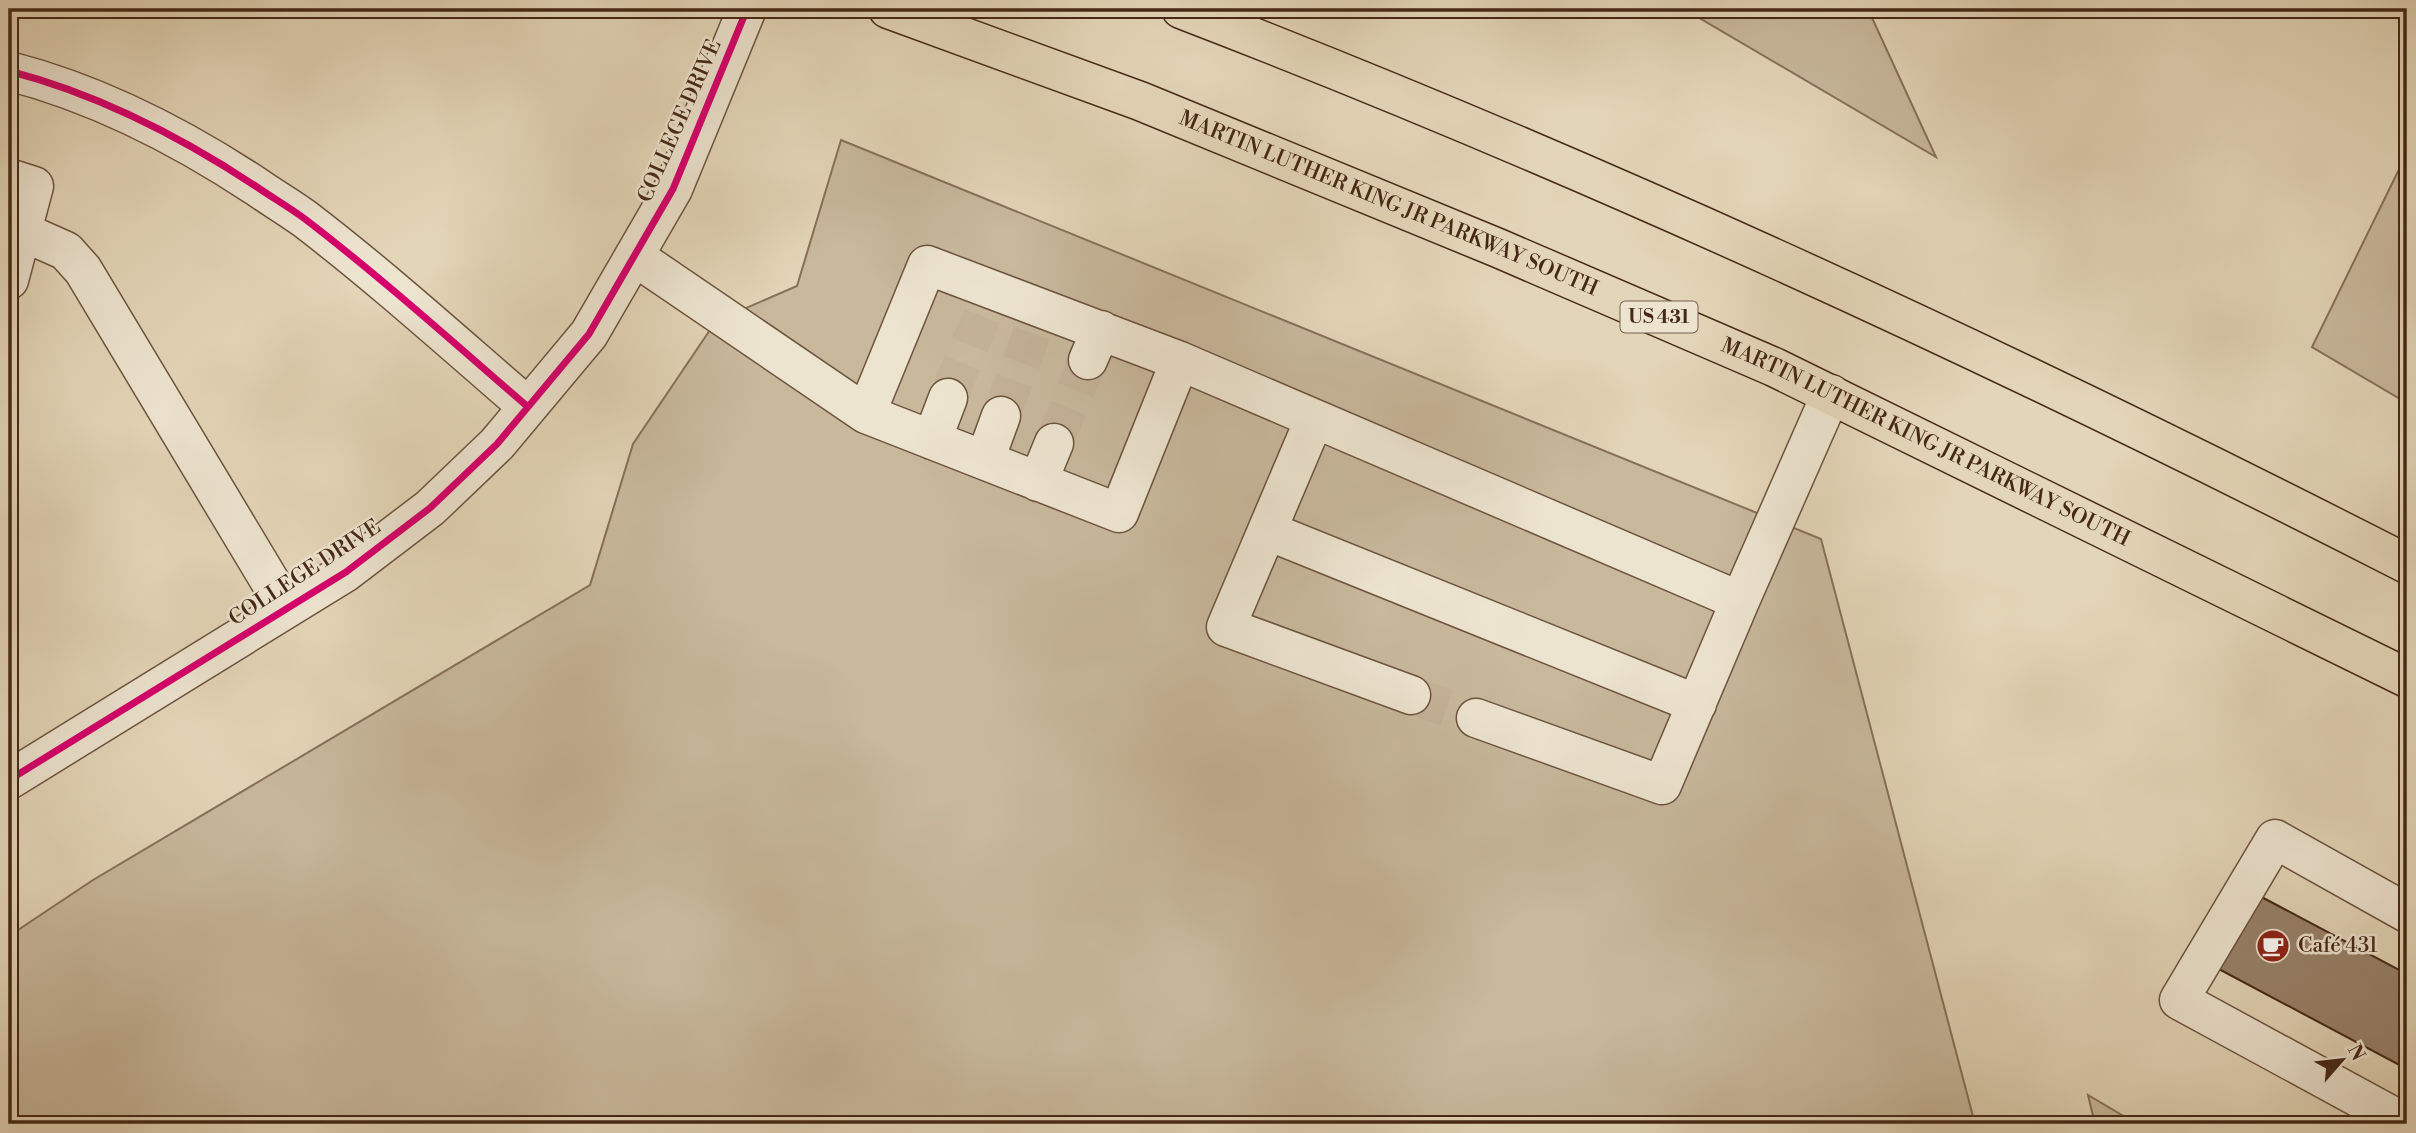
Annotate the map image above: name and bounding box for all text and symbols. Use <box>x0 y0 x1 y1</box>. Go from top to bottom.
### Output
street label: COLLEGE DRIVE <box>632 35 728 207</box>
street label: MARTIN LUTHER KING JR PARKWAY SOUTH <box>1175 105 1602 302</box>
road number: US 431 <box>1620 302 1698 332</box>
street label: MARTIN LUTHER KING JR PARKWAY SOUTH <box>1717 333 2134 553</box>
street label: COLLEGE DRIVE <box>224 514 386 632</box>
cafe icon: Café 431 <box>2254 927 2292 965</box>
place label: Café 431 <box>2298 933 2378 959</box>
north arrow <box>2308 1024 2378 1094</box>
text: N <box>2342 1040 2370 1065</box>

